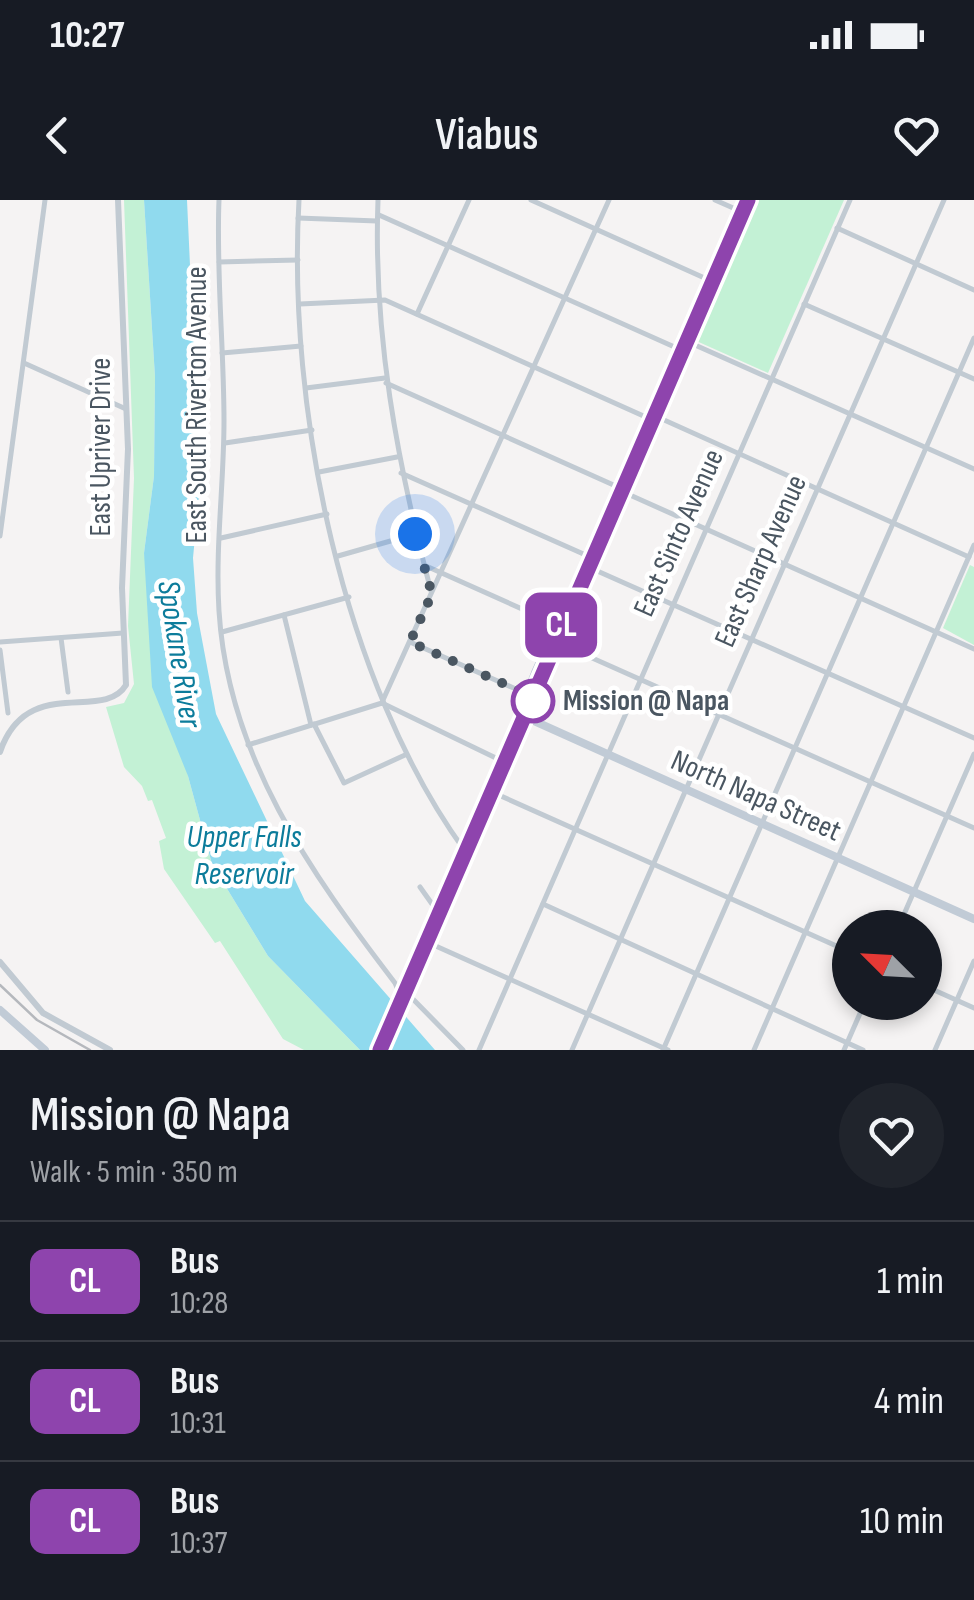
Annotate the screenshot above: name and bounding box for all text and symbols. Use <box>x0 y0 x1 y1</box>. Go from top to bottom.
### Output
text: 10:27 <box>50 13 124 58</box>
icon: back <box>30 108 85 163</box>
text: Viabus <box>435 108 539 163</box>
icon: heart <box>889 108 944 163</box>
street label: East South Riverton Avenue <box>179 267 215 543</box>
street label: East Upriver Drive <box>83 358 119 536</box>
street label: East Sinto Avenue <box>626 444 732 622</box>
street label: East Sharp Avenue <box>707 469 815 653</box>
your location <box>390 509 440 559</box>
water label: Spokane River <box>148 578 210 731</box>
line badge: CL <box>516 592 606 658</box>
text: CL <box>545 604 577 647</box>
marker: Mission @ Napa <box>512 680 554 722</box>
place label: Mission @ Napa <box>563 683 729 719</box>
street label: North Napa Street <box>665 742 847 850</box>
water label: Upper Falls Reservoir <box>186 818 302 894</box>
north arrow <box>832 910 942 1020</box>
map controls <box>832 910 942 1020</box>
button: heart <box>839 1083 944 1188</box>
text: Mission @ Napa <box>30 1087 291 1144</box>
text: Walk · 5 min · 350 m <box>30 1153 238 1192</box>
text: Bus <box>170 1239 219 1284</box>
text: 1 min <box>877 1259 944 1304</box>
text: CL <box>69 1260 101 1303</box>
text: 10:28 <box>170 1284 228 1323</box>
text: Bus <box>170 1359 219 1404</box>
text: 4 min <box>874 1379 944 1424</box>
text: CL <box>69 1380 101 1423</box>
text: 10:31 <box>170 1404 226 1443</box>
text: Bus <box>170 1479 219 1524</box>
text: 10 min <box>860 1499 944 1544</box>
text: CL <box>69 1500 101 1543</box>
text: 10:37 <box>170 1524 227 1563</box>

